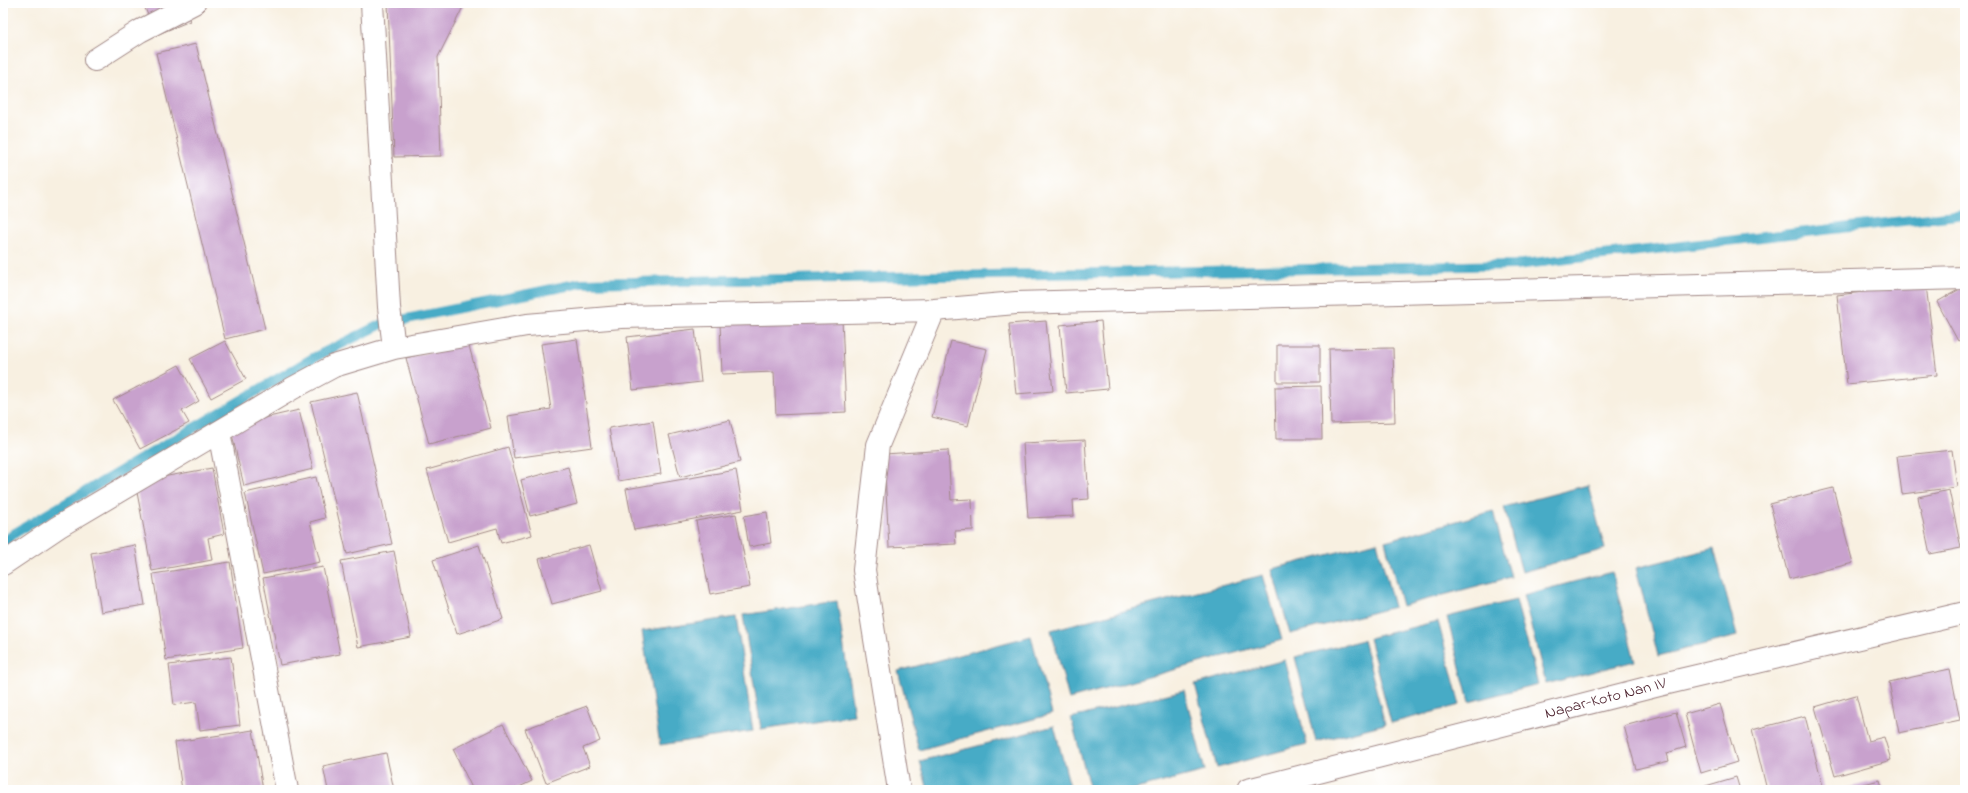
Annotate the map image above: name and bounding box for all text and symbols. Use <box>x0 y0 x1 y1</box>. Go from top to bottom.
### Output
street label: Napar-Koto Nan IV <box>1542 672 1669 726</box>

